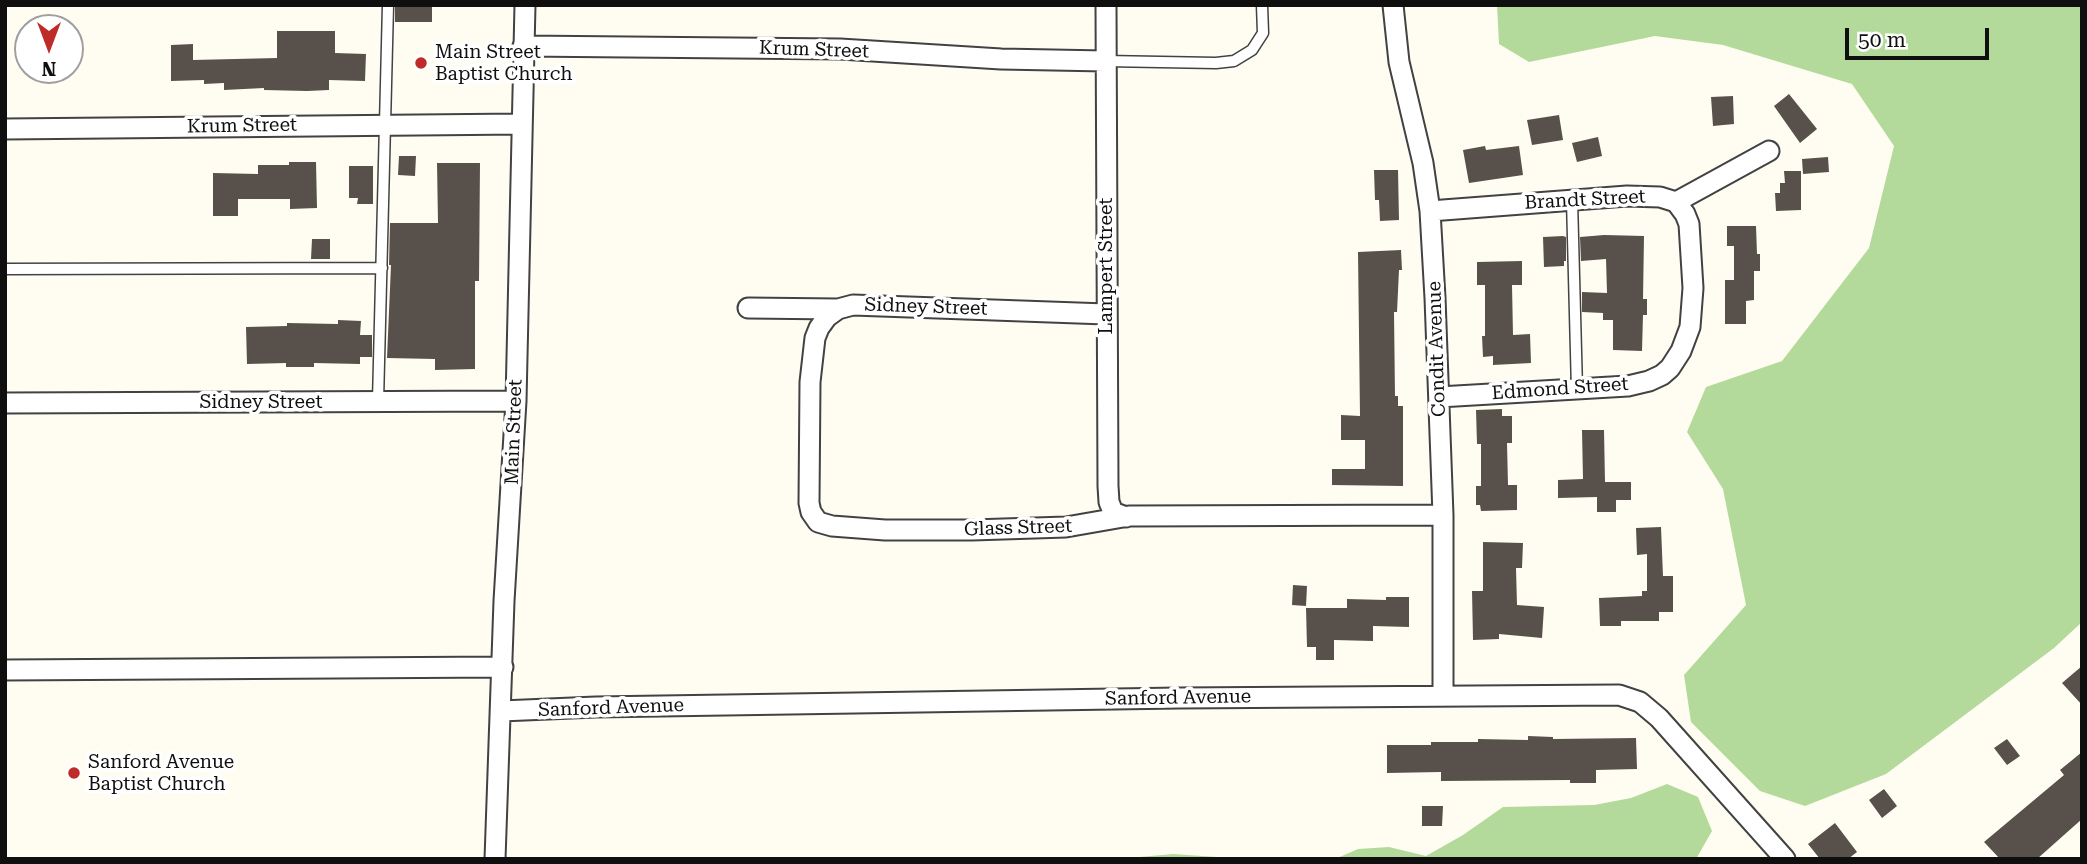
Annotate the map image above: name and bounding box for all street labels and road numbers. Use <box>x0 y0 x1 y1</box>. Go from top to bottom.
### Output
street label: Krum Street <box>759 37 869 63</box>
street label: Krum Street <box>187 114 297 138</box>
street label: Brandt Street <box>1524 185 1646 215</box>
street label: Lampert Street <box>1095 198 1117 334</box>
street label: Condit Avenue <box>1423 281 1451 417</box>
street label: Sidney Street <box>864 293 988 321</box>
street label: Edmond Street <box>1491 373 1629 405</box>
street label: Main Street <box>501 379 527 485</box>
street label: Sidney Street <box>199 391 323 413</box>
street label: Glass Street <box>964 515 1072 541</box>
street label: Sanford Avenue <box>1105 685 1251 711</box>
street label: Sanford Avenue <box>538 694 684 722</box>

